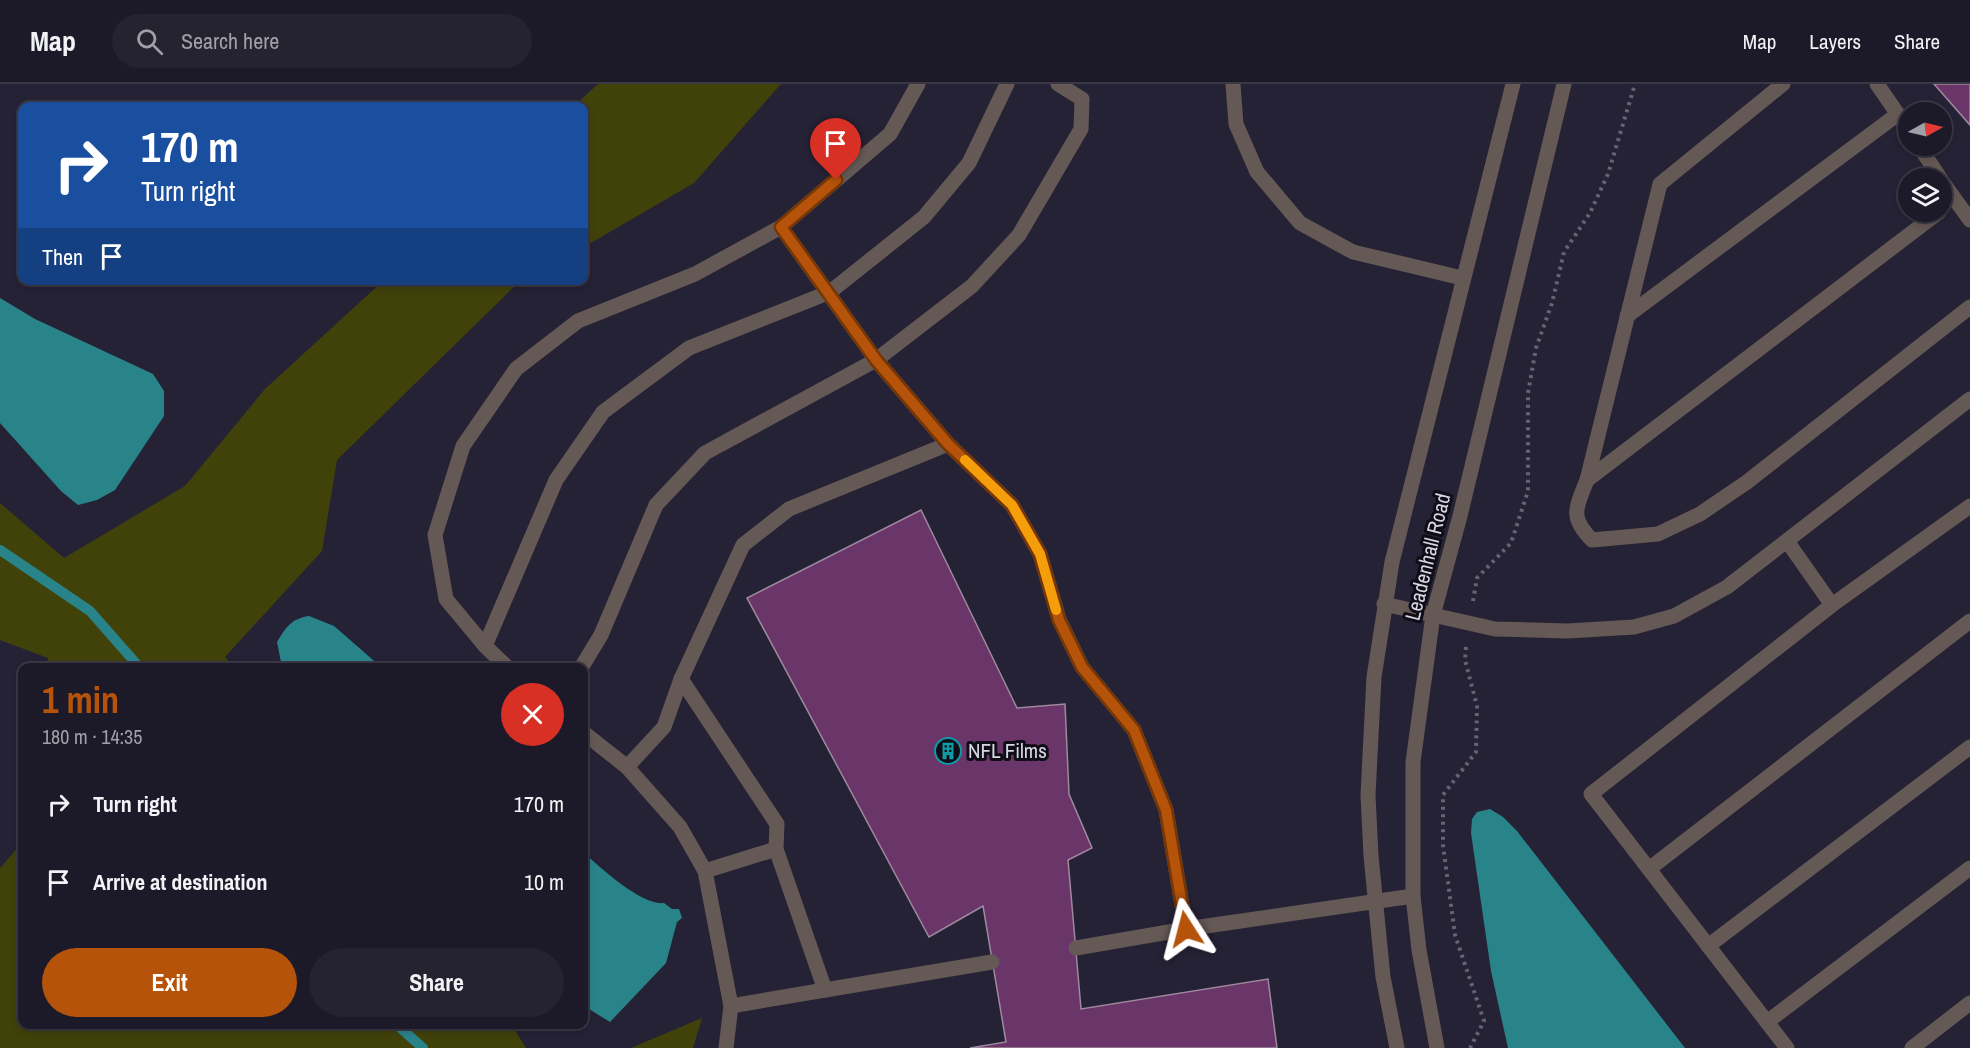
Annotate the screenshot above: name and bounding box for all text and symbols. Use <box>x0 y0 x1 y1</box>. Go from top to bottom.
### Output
search box <box>112 14 532 68</box>
text: Map <box>30 22 76 60</box>
icon: search <box>133 25 166 58</box>
text: Search here <box>181 26 279 56</box>
text: Map <box>1743 27 1776 56</box>
text: Layers <box>1809 27 1861 56</box>
text: Share <box>1894 27 1940 56</box>
north arrow <box>1898 102 1952 156</box>
map controls <box>1898 102 1952 222</box>
pin <box>810 118 861 180</box>
text: 170 m <box>141 119 239 175</box>
icon: right <box>42 126 120 204</box>
icon: arrive <box>819 127 852 160</box>
button: layers <box>1898 168 1952 222</box>
text: Turn right <box>141 173 235 209</box>
icon: arrive <box>95 240 128 273</box>
text: Then <box>42 242 83 272</box>
street label: Leadenhall Road <box>1398 490 1457 624</box>
text: 1 min <box>42 676 119 724</box>
button: close <box>501 683 564 746</box>
text: 180 m · 14:35 <box>42 723 142 750</box>
building icon: NFL Films <box>933 736 963 766</box>
place label: NFL Films <box>968 736 1047 765</box>
icon: right <box>42 788 75 821</box>
text: Turn right <box>93 789 177 819</box>
text: 170 m <box>514 789 564 819</box>
icon: arrive <box>42 866 75 899</box>
text: Arrive at destination <box>93 867 267 897</box>
text: 10 m <box>524 867 564 897</box>
position arrow <box>1154 897 1218 961</box>
button: Exit <box>42 948 297 1017</box>
button: Share <box>309 948 564 1017</box>

